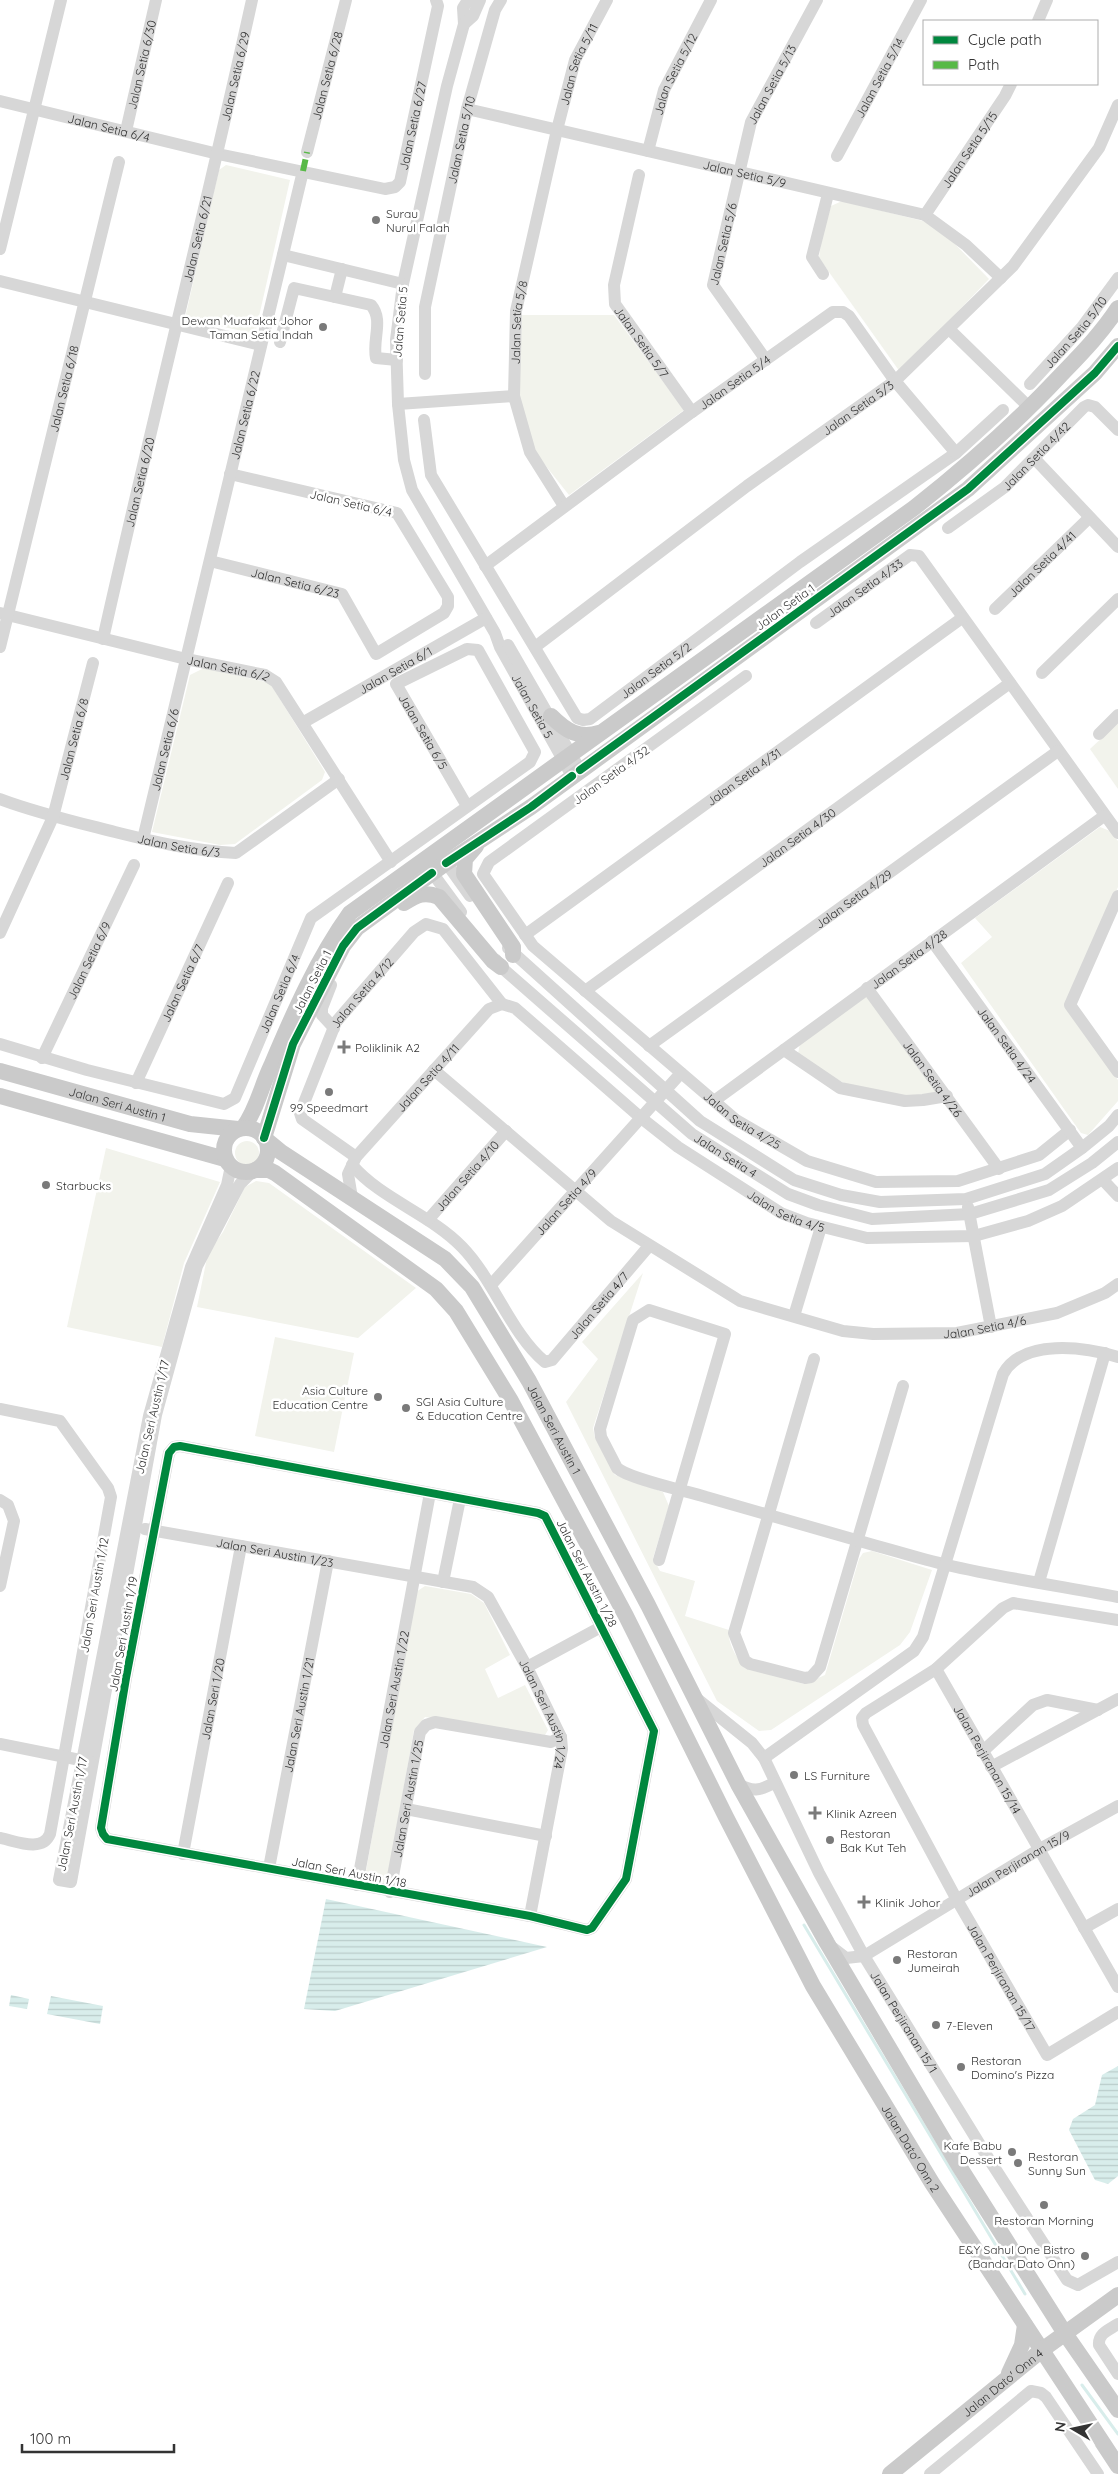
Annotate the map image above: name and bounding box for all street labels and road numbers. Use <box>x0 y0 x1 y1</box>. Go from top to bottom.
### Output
street label: Jalan Setia 6/30 <box>124 19 159 111</box>
street label: Jalan Setia 5/11 <box>556 21 601 107</box>
street label: Jalan Setia 6/29 <box>217 30 252 122</box>
street label: Jalan Setia 6/28 <box>308 30 345 121</box>
street label: Jalan Setia 5/12 <box>650 30 700 117</box>
street label: Jalan Setia 5/14 <box>852 35 907 120</box>
street label: Jalan Setia 5/13 <box>744 42 799 127</box>
street label: Jalan Setia 6/27 <box>395 80 429 171</box>
street label: Jalan Setia 5/10 <box>444 94 478 185</box>
street label: Jalan Setia 5/15 <box>938 108 1000 191</box>
street label: Jalan Setia 6/4 <box>66 110 152 145</box>
street label: Jalan Setia 5/9 <box>702 156 788 190</box>
street label: Jalan Setia 6/21 <box>179 194 215 284</box>
street label: Jalan Setia 5/6 <box>706 201 740 287</box>
street label: Jalan Setia 5/8 <box>507 279 530 364</box>
street label: Jalan Setia 5 <box>389 286 411 358</box>
street label: Jalan Setia 5/10 <box>1041 293 1110 371</box>
street label: Jalan Setia 5/7 <box>611 303 672 380</box>
street label: Jalan Setia 6/18 <box>46 344 81 434</box>
street label: Jalan Setia 5/4 <box>696 351 773 412</box>
street label: Jalan Setia 6/22 <box>227 369 263 461</box>
street label: Jalan Setia 5/3 <box>819 377 896 438</box>
street label: Jalan Setia 4/42 <box>999 418 1073 493</box>
street label: Jalan Setia 6/20 <box>121 436 157 528</box>
street label: Jalan Setia 6/4 <box>308 486 394 520</box>
street label: Jalan Setia 4/41 <box>1005 528 1079 600</box>
street label: Jalan Setia 4/33 <box>824 555 906 620</box>
street label: Jalan Setia 6/23 <box>249 564 341 601</box>
street label: Jalan Setia 1 <box>752 580 818 634</box>
street label: Jalan Setia 5/2 <box>617 639 694 701</box>
street label: Jalan Setia 6/1 <box>356 643 435 697</box>
street label: Jalan Setia 6/2 <box>186 652 274 684</box>
street label: Jalan Setia 5 <box>509 671 557 741</box>
street label: Jalan Setia 6/5 <box>396 691 451 772</box>
street label: Jalan Setia 6/8 <box>55 696 91 782</box>
street label: Jalan Setia 6/6 <box>147 706 182 792</box>
street label: Jalan Setia 4/32 <box>570 742 652 808</box>
street label: Jalan Setia 4/31 <box>703 744 784 809</box>
street label: Jalan Setia 4/30 <box>756 804 838 870</box>
street label: Jalan Setia 6/3 <box>136 830 221 859</box>
street label: Jalan Setia 4/29 <box>812 866 895 931</box>
street label: Jalan Setia 6/9 <box>63 919 114 1002</box>
street label: Jalan Setia 4/28 <box>867 926 950 992</box>
street label: Jalan Setia 6/7 <box>158 942 206 1024</box>
street label: Jalan Setia 1 <box>290 948 334 1016</box>
street label: Jalan Setia 6/4 <box>256 952 302 1035</box>
street label: Jalan Setia 4/12 <box>327 954 396 1030</box>
street label: Jalan Setia 4/24 <box>974 1004 1040 1086</box>
street label: Jalan Setia 4/26 <box>900 1037 966 1120</box>
street label: Jalan Setia 4/11 <box>393 1040 462 1115</box>
street label: Jalan Seri Austin 1 <box>67 1083 168 1124</box>
street label: Jalan Setia 4/25 <box>701 1088 784 1152</box>
street label: Jalan Setia 4 <box>691 1130 760 1180</box>
street label: Jalan Setia 4/10 <box>432 1137 502 1214</box>
street label: Jalan Setia 4/9 <box>532 1165 600 1238</box>
street label: Jalan Setia 4/5 <box>745 1186 826 1235</box>
street label: Jalan Setia 4/7 <box>566 1269 631 1342</box>
street label: Jalan Setia 4/6 <box>943 1312 1028 1341</box>
street label: Jalan Seri Austin 1/17 <box>132 1358 172 1476</box>
street label: Jalan Seri Austin 1 <box>524 1381 585 1477</box>
street label: Jalan Seri Austin 1/28 <box>553 1517 621 1629</box>
street label: Jalan Seri Austin 1/23 <box>215 1534 335 1570</box>
street label: Jalan Seri Austin 1/12 <box>76 1536 112 1654</box>
street label: Jalan Seri Austin 1/19 <box>105 1575 141 1693</box>
street label: Jalan Seri Austin 1/22 <box>375 1629 412 1749</box>
street label: Jalan Seri Austin 1/21 <box>280 1656 317 1774</box>
street label: Jalan Seri Austin 1/24 <box>516 1656 570 1770</box>
street label: Jalan Seri 1/20 <box>197 1657 227 1741</box>
street label: Jalan Perjiranan 15/14 <box>951 1702 1025 1816</box>
street label: Jalan Seri Austin 1/25 <box>389 1739 426 1859</box>
street label: Jalan Seri Austin 1/17 <box>54 1755 90 1873</box>
street label: Jalan Perjiranan 15/9 <box>963 1826 1073 1900</box>
street label: Jalan Seri Austin 1/18 <box>290 1853 408 1891</box>
street label: Jalan Perjiranan 15/17 <box>964 1920 1039 2034</box>
street label: Jalan Perjiranan 15/1 <box>867 1968 941 2075</box>
street label: Jalan Dato' Onn 2 <box>879 2101 944 2195</box>
street label: Jalan Dato' Onn 4 <box>959 2345 1046 2420</box>

